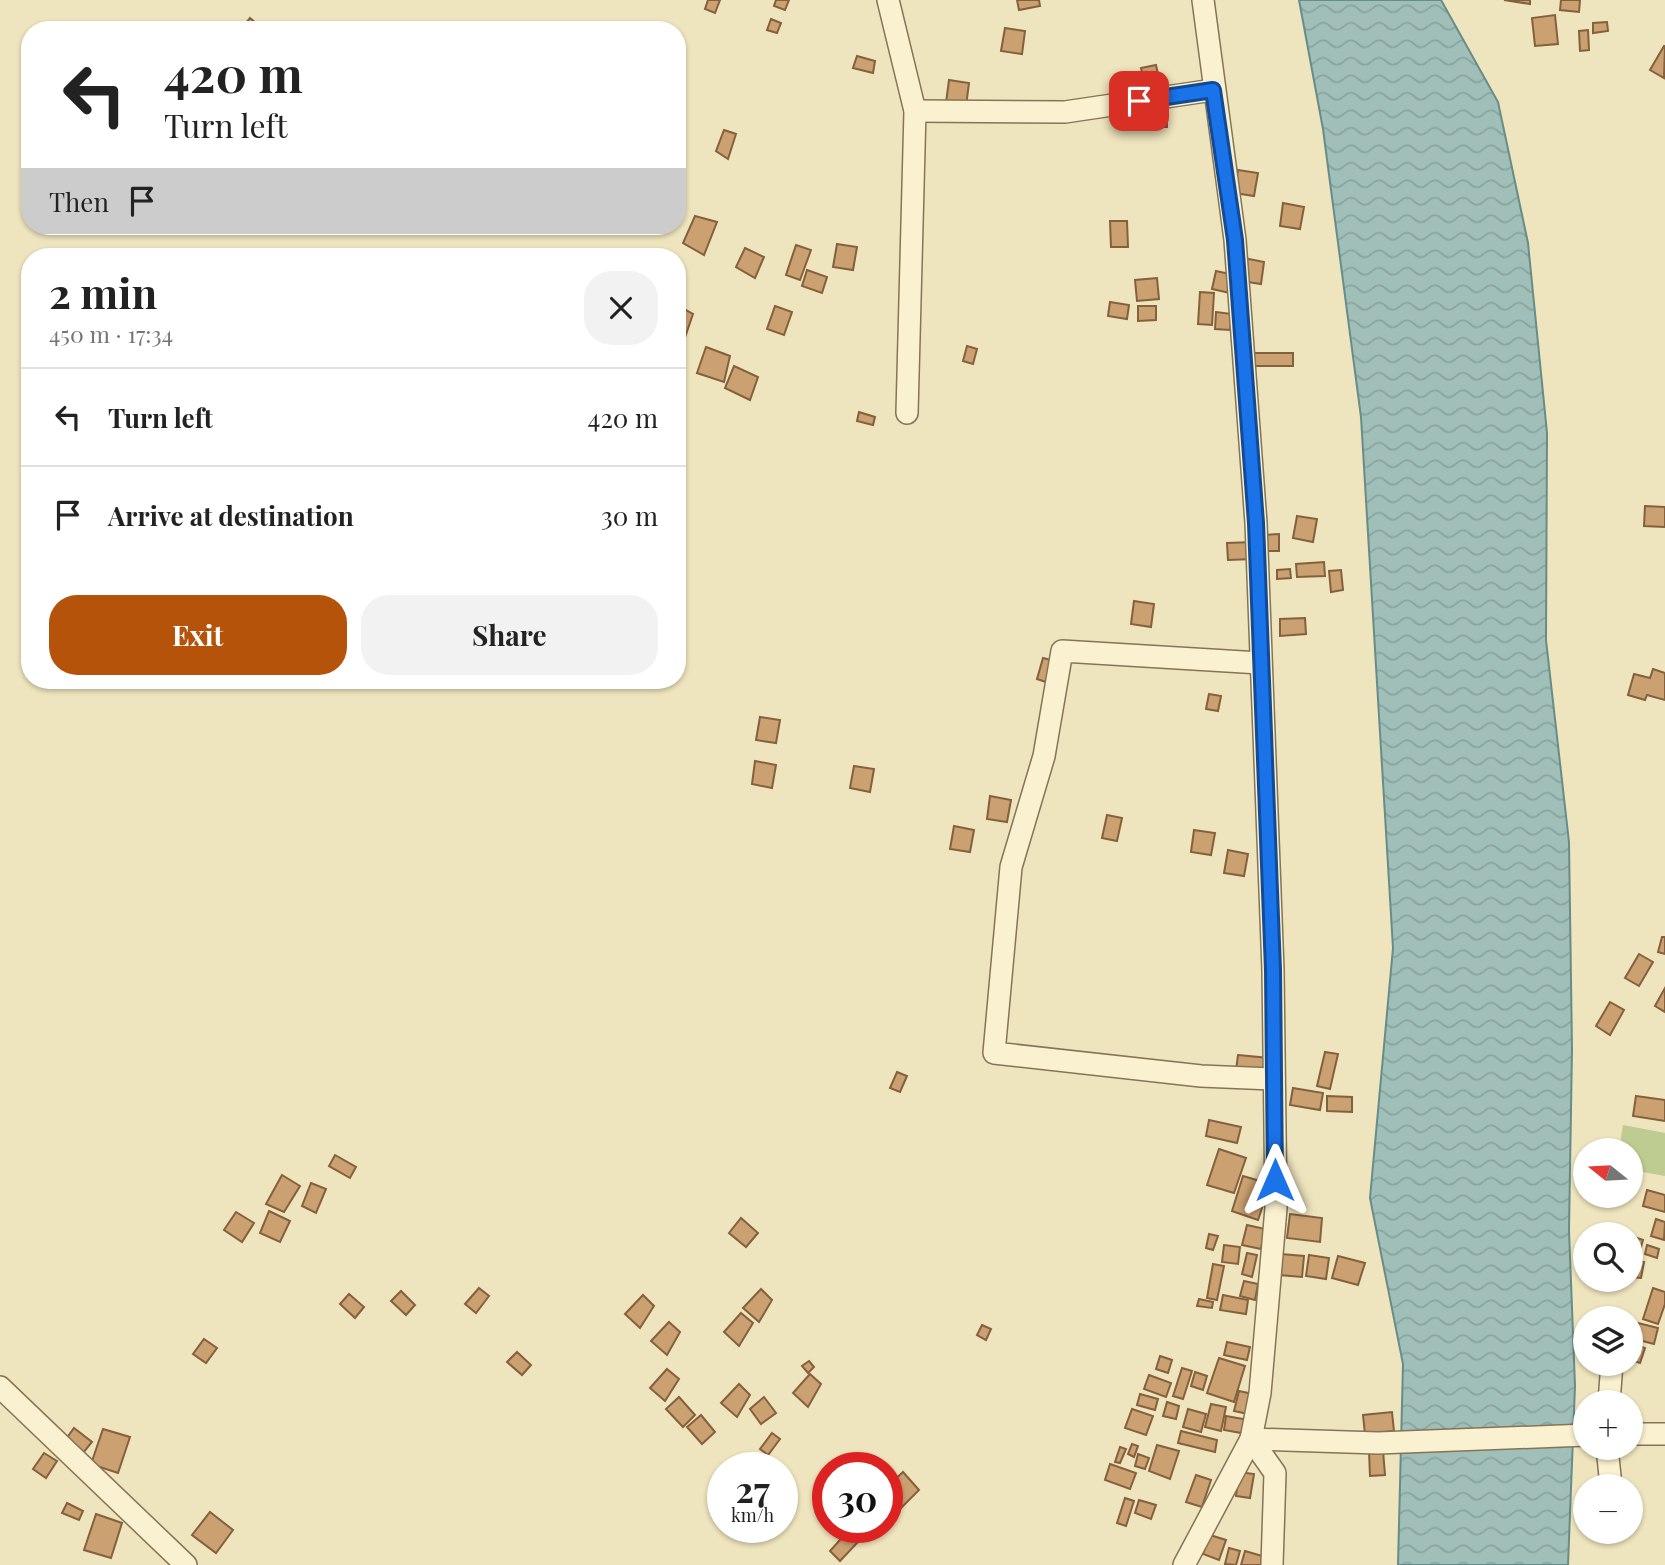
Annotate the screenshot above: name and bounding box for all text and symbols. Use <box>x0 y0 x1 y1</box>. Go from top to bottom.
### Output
text: 420 m <box>164 40 303 105</box>
icon: left <box>49 49 140 140</box>
pin <box>1109 71 1169 131</box>
icon: arrive <box>1120 82 1158 120</box>
text: Turn left <box>164 103 288 146</box>
icon: arrive <box>123 182 161 220</box>
text: Then <box>49 184 109 219</box>
text: 2 min <box>49 264 157 320</box>
button: close <box>584 271 658 345</box>
text: 450 m · 17:34 <box>49 318 173 349</box>
icon: left <box>49 398 87 436</box>
text: Turn left <box>108 400 213 435</box>
text: 420 m <box>588 400 658 435</box>
icon: arrive <box>49 496 87 534</box>
text: Arrive at destination <box>108 498 354 533</box>
text: 30 m <box>601 498 658 533</box>
button: Exit <box>49 595 347 675</box>
button: Share <box>361 595 658 675</box>
north arrow <box>1573 1138 1643 1208</box>
map controls <box>1573 1138 1643 1544</box>
position arrow <box>1238 1143 1312 1217</box>
button: search <box>1573 1222 1643 1292</box>
button: layers <box>1573 1306 1643 1376</box>
button: + <box>1573 1390 1643 1460</box>
speed limit sign: 30 <box>812 1452 903 1543</box>
text: 27 <box>735 1465 770 1512</box>
button: − <box>1573 1474 1643 1544</box>
text: km/h <box>731 1503 774 1527</box>

